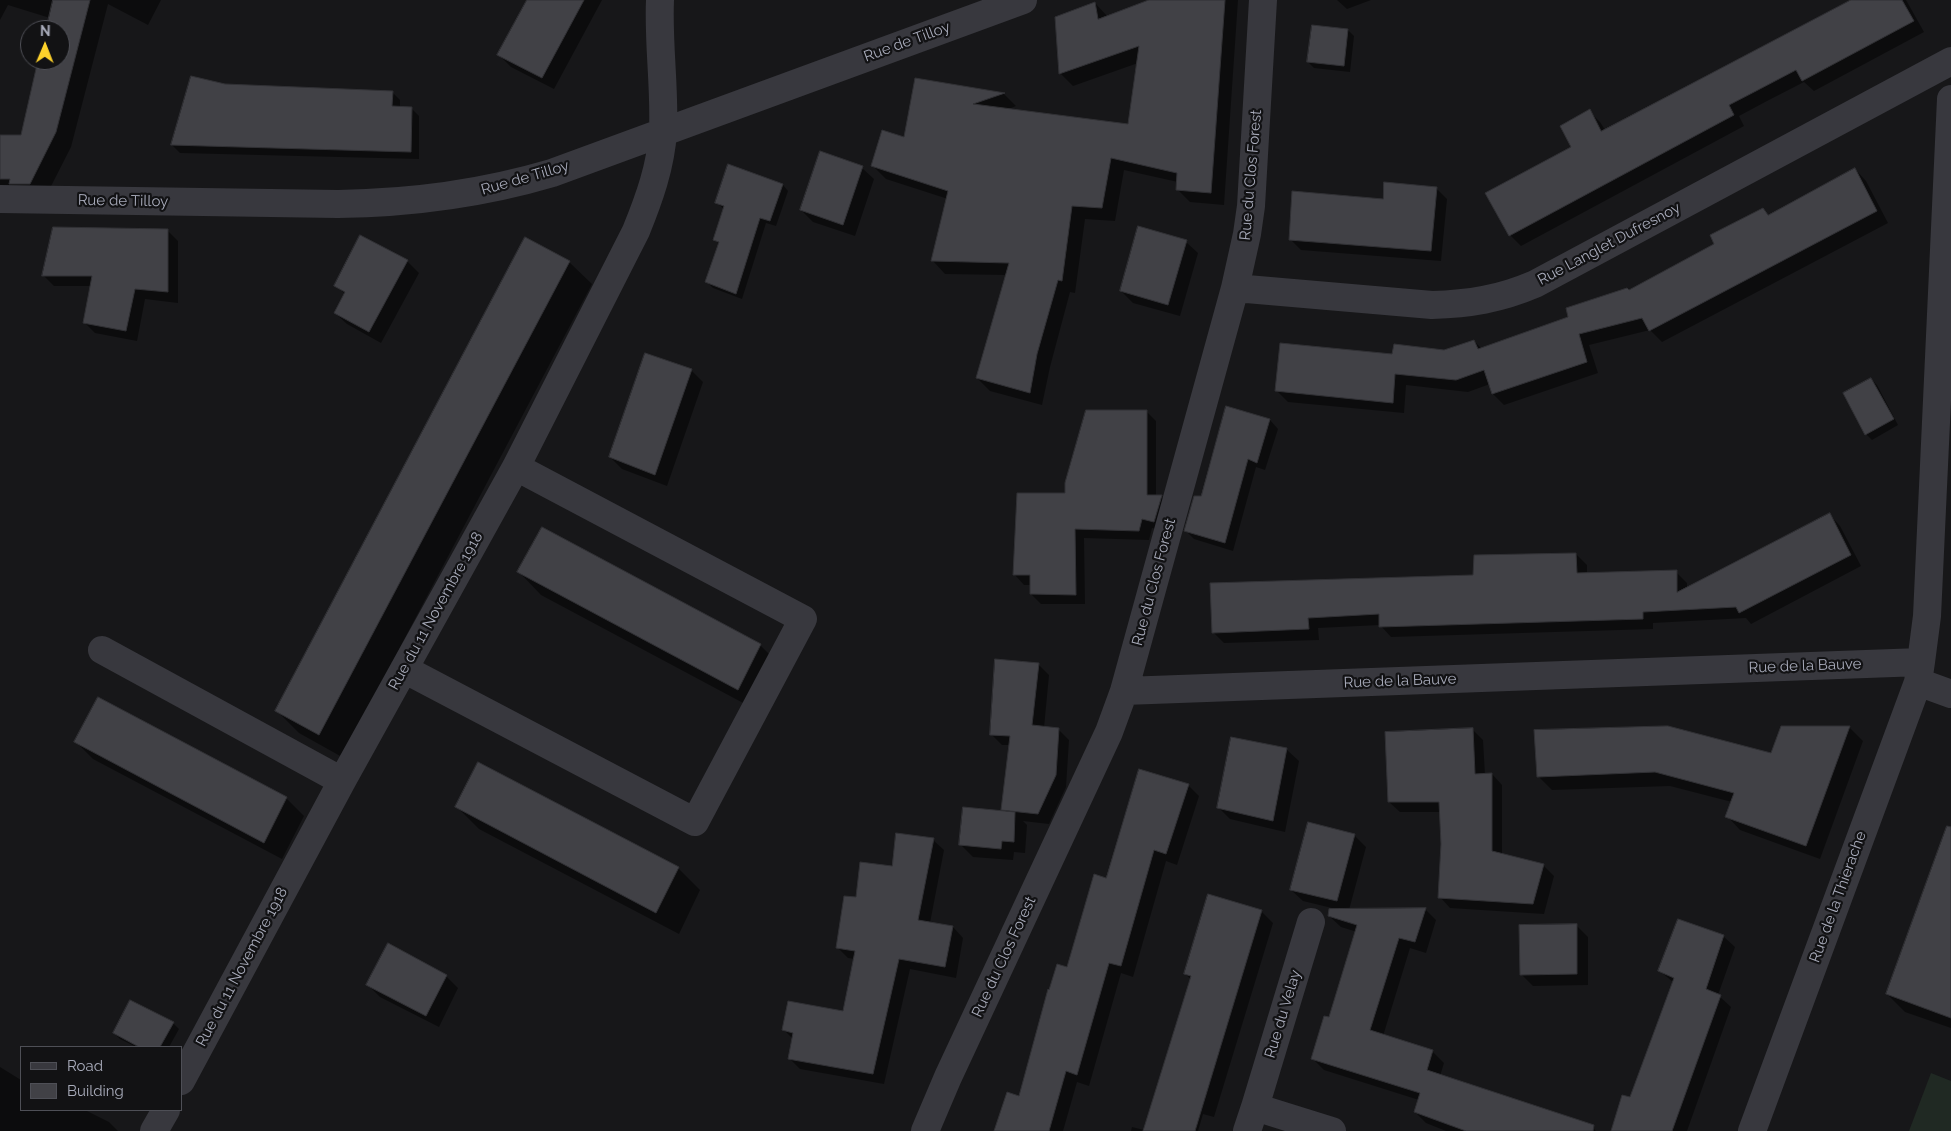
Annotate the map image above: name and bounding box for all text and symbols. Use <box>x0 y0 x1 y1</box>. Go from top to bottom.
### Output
street label: Rue de Tilloy <box>861 18 953 66</box>
north arrow <box>20 20 70 70</box>
text: N <box>40 23 51 39</box>
street label: Rue du Clos Forest <box>1236 109 1266 241</box>
street label: Rue de Tilloy <box>479 157 571 199</box>
street label: Rue de Tilloy <box>78 191 168 211</box>
street label: Rue Langlet Dufresnoy <box>1535 199 1683 289</box>
street label: Rue du Clos Forest <box>1128 516 1180 648</box>
street label: Rue du 11 Novembre 1918 <box>385 529 487 693</box>
street label: Rue de la Bauve <box>1748 655 1862 677</box>
street label: Rue de la Bauve <box>1343 670 1457 692</box>
street label: Rue de la Thierache <box>1806 829 1870 965</box>
street label: Rue du 11 Novembre 1918 <box>192 884 292 1050</box>
street label: Rue du Clos Forest <box>968 894 1040 1020</box>
street label: Rue du Velay <box>1261 968 1305 1060</box>
legend <box>20 1046 182 1111</box>
text: Road <box>67 1057 103 1075</box>
text: Building <box>67 1082 124 1100</box>

